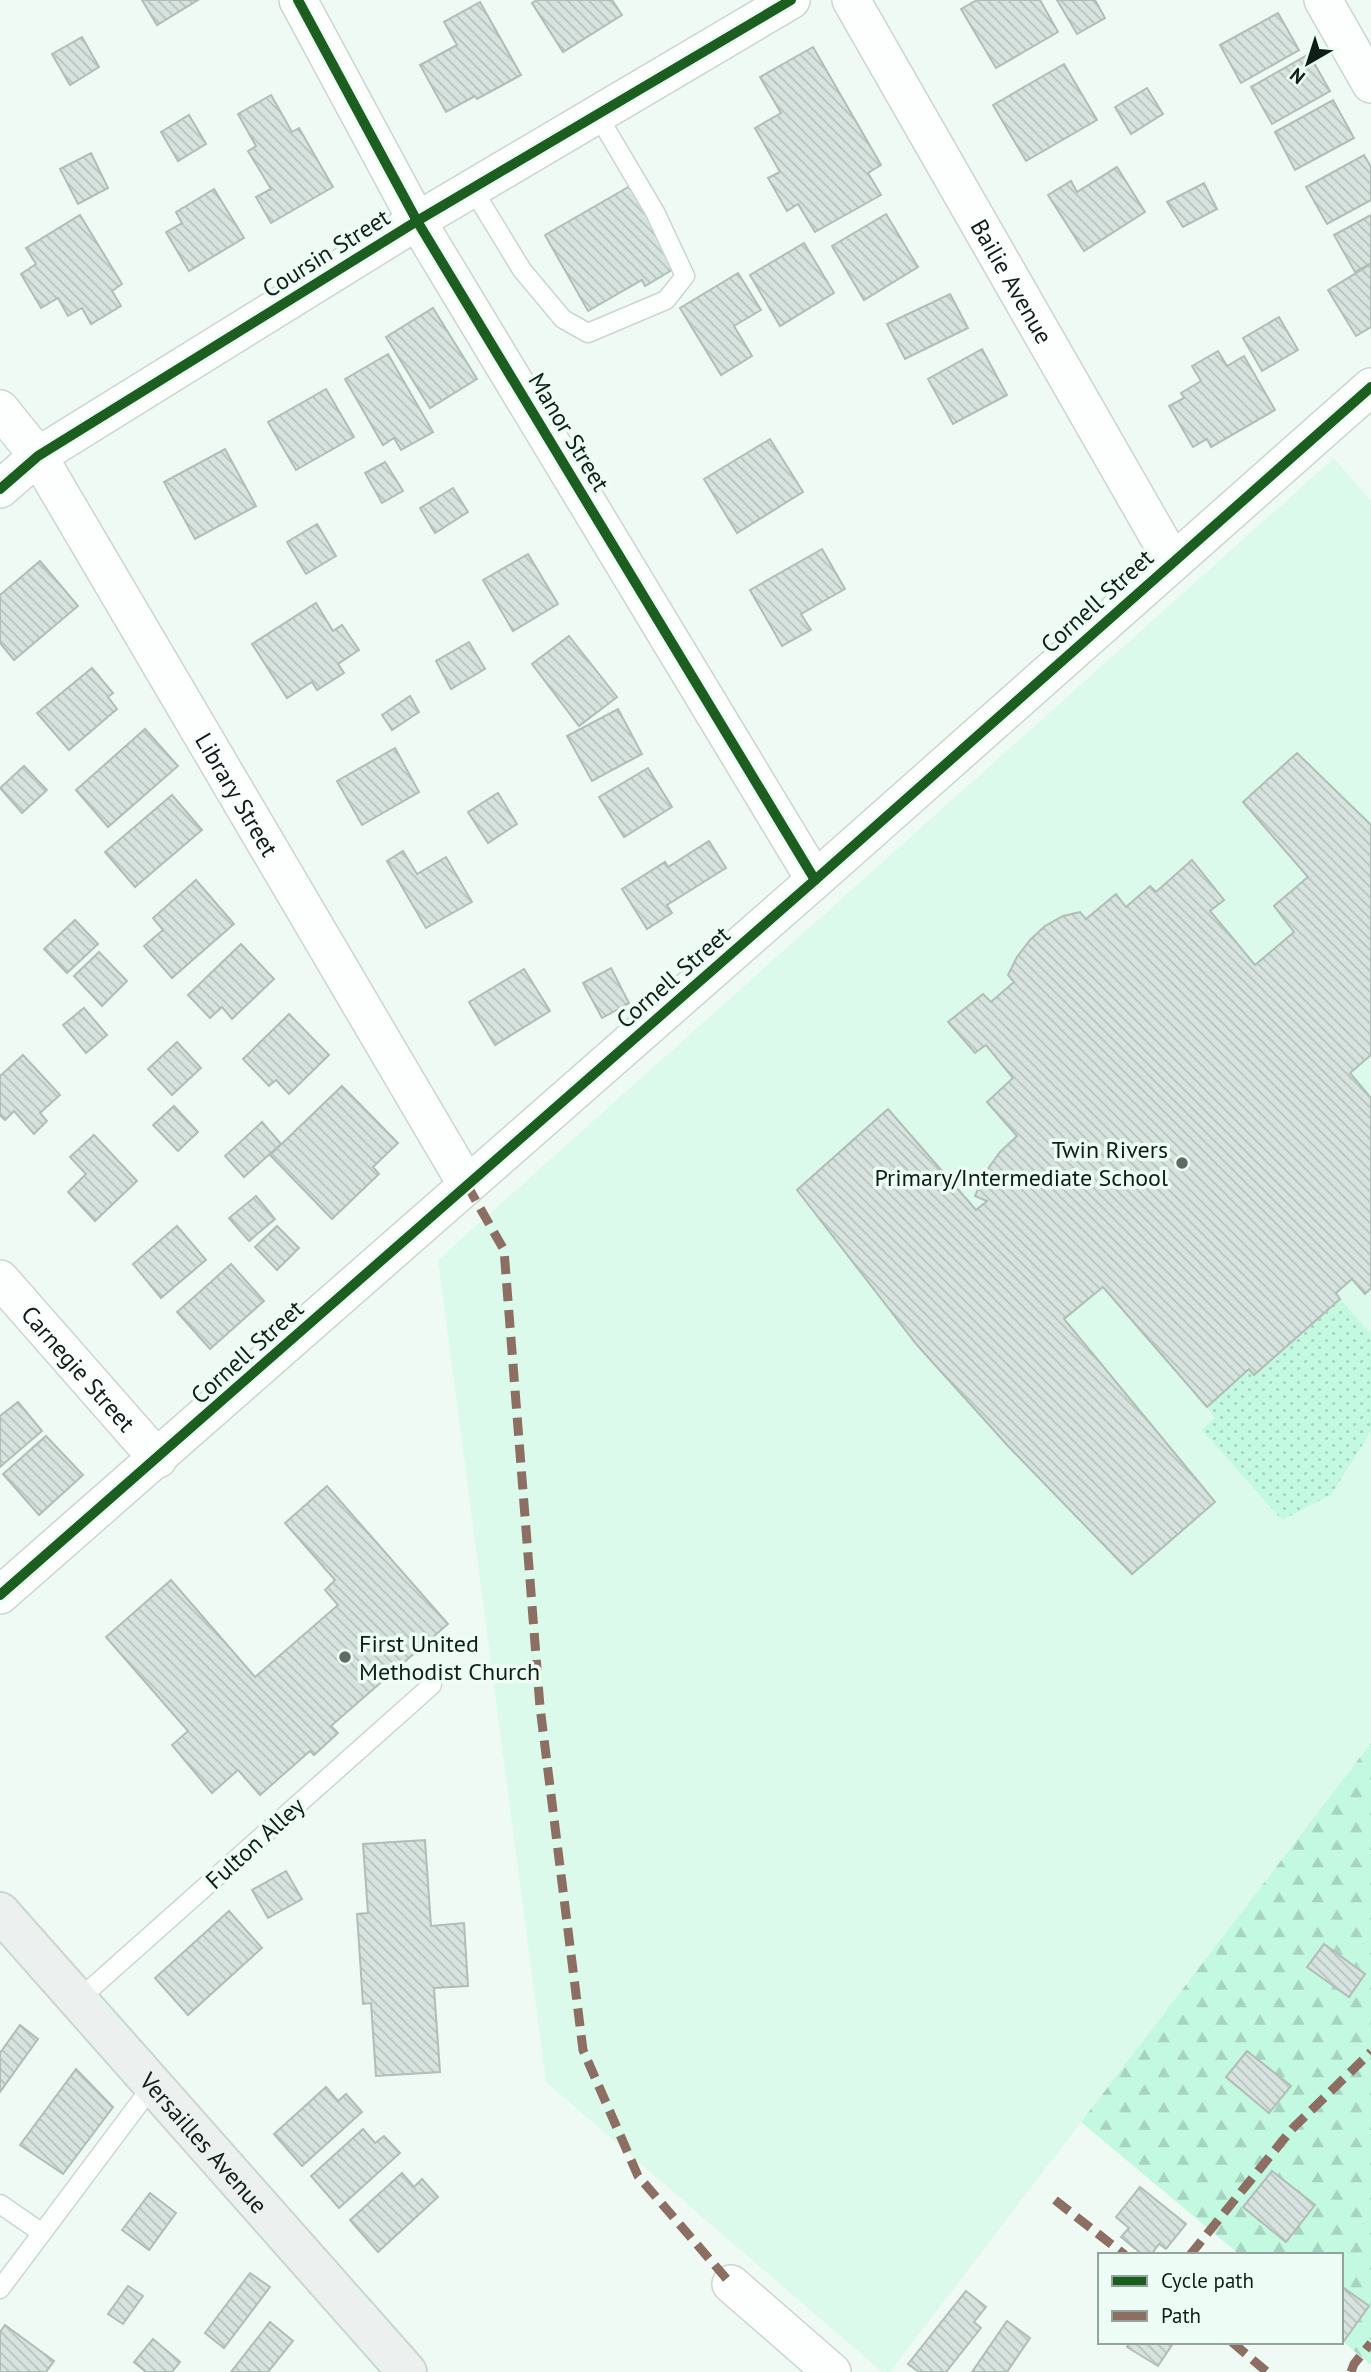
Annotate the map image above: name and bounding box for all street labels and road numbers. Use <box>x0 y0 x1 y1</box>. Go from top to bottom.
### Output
street label: Coursin Street <box>257 202 395 304</box>
street label: Bailie Avenue <box>964 213 1060 349</box>
street label: Manor Street <box>522 367 616 497</box>
street label: Cornell Street <box>1034 542 1160 660</box>
street label: Library Street <box>189 727 285 862</box>
street label: Cornell Street <box>610 919 736 1035</box>
street label: Cornell Street <box>184 1293 310 1411</box>
street label: Carnegie Street <box>15 1299 142 1438</box>
street label: Fulton Alley <box>199 1790 311 1896</box>
street label: Versailles Avenue <box>133 2065 275 2220</box>

